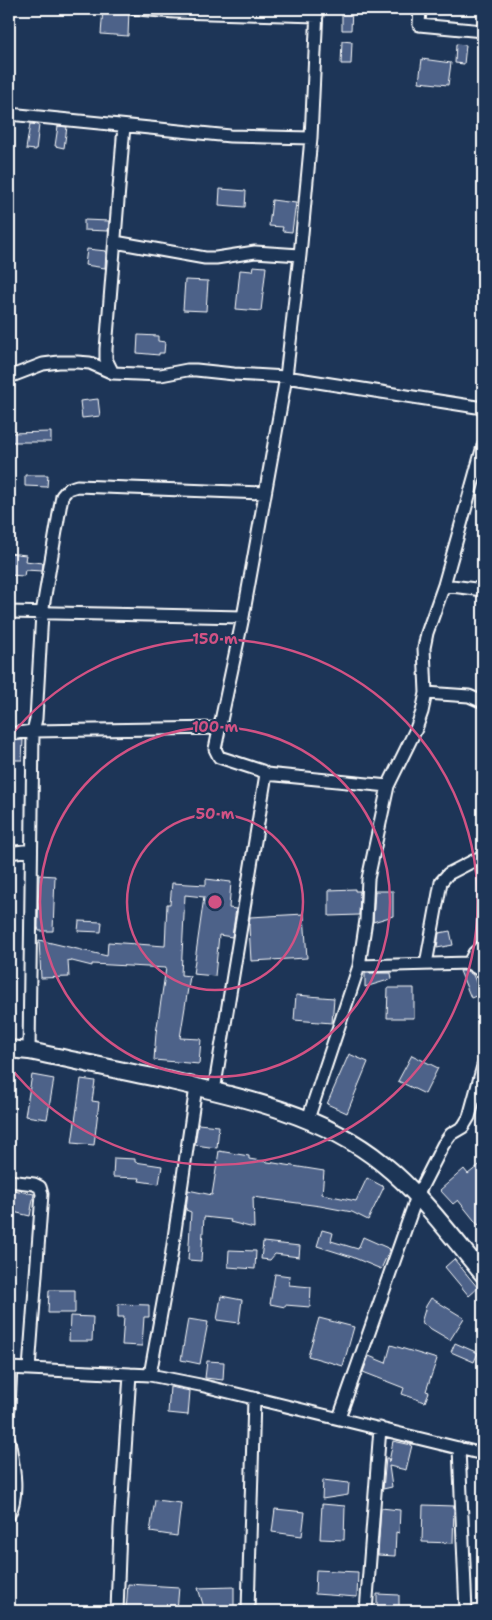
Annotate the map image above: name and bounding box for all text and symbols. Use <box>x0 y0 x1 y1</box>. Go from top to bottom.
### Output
text: 150 m <box>192 629 238 649</box>
text: 100 m <box>192 717 238 737</box>
text: 50 m <box>196 804 235 824</box>
centre of rings <box>206 893 224 911</box>

